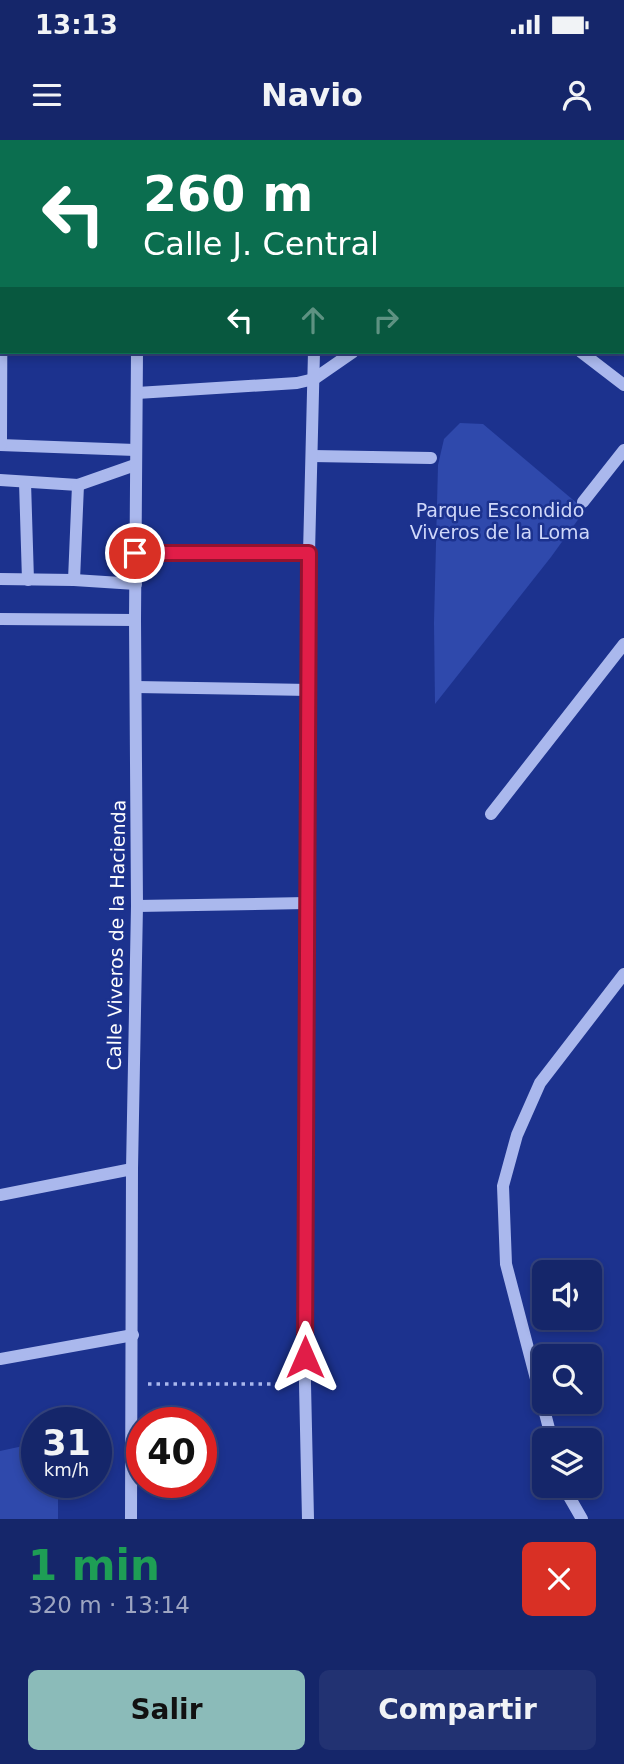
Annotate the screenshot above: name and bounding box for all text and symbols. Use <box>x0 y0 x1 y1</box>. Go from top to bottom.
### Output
text: 13:13 <box>35 10 118 40</box>
icon: menu <box>28 76 66 114</box>
text: Navio <box>261 76 363 114</box>
icon: person <box>558 76 596 114</box>
text: 260 m <box>143 166 313 223</box>
icon: left <box>28 168 119 259</box>
text: Calle J. Central <box>143 225 379 263</box>
icon: left <box>221 301 259 339</box>
icon: ahead <box>294 301 332 339</box>
icon: right <box>367 301 405 339</box>
park label: Parque Escondido Viveros de la Loma <box>410 499 590 543</box>
pin <box>105 523 165 583</box>
icon: arrive <box>116 534 154 572</box>
street label: Calle Viveros de la Hacienda <box>103 799 129 1071</box>
map controls <box>532 1260 602 1498</box>
button: sound <box>532 1260 602 1330</box>
position arrow <box>268 1320 342 1394</box>
button: search <box>532 1344 602 1414</box>
speed limit sign: 40 <box>126 1407 217 1498</box>
text: 31 <box>42 1423 91 1463</box>
button: layers <box>532 1428 602 1498</box>
text: km/h <box>44 1459 89 1480</box>
text: 1 min <box>28 1541 160 1590</box>
button: close <box>522 1542 596 1616</box>
text: 320 m · 13:14 <box>28 1592 190 1618</box>
button: Salir <box>28 1670 305 1750</box>
button: Compartir <box>319 1670 596 1750</box>

